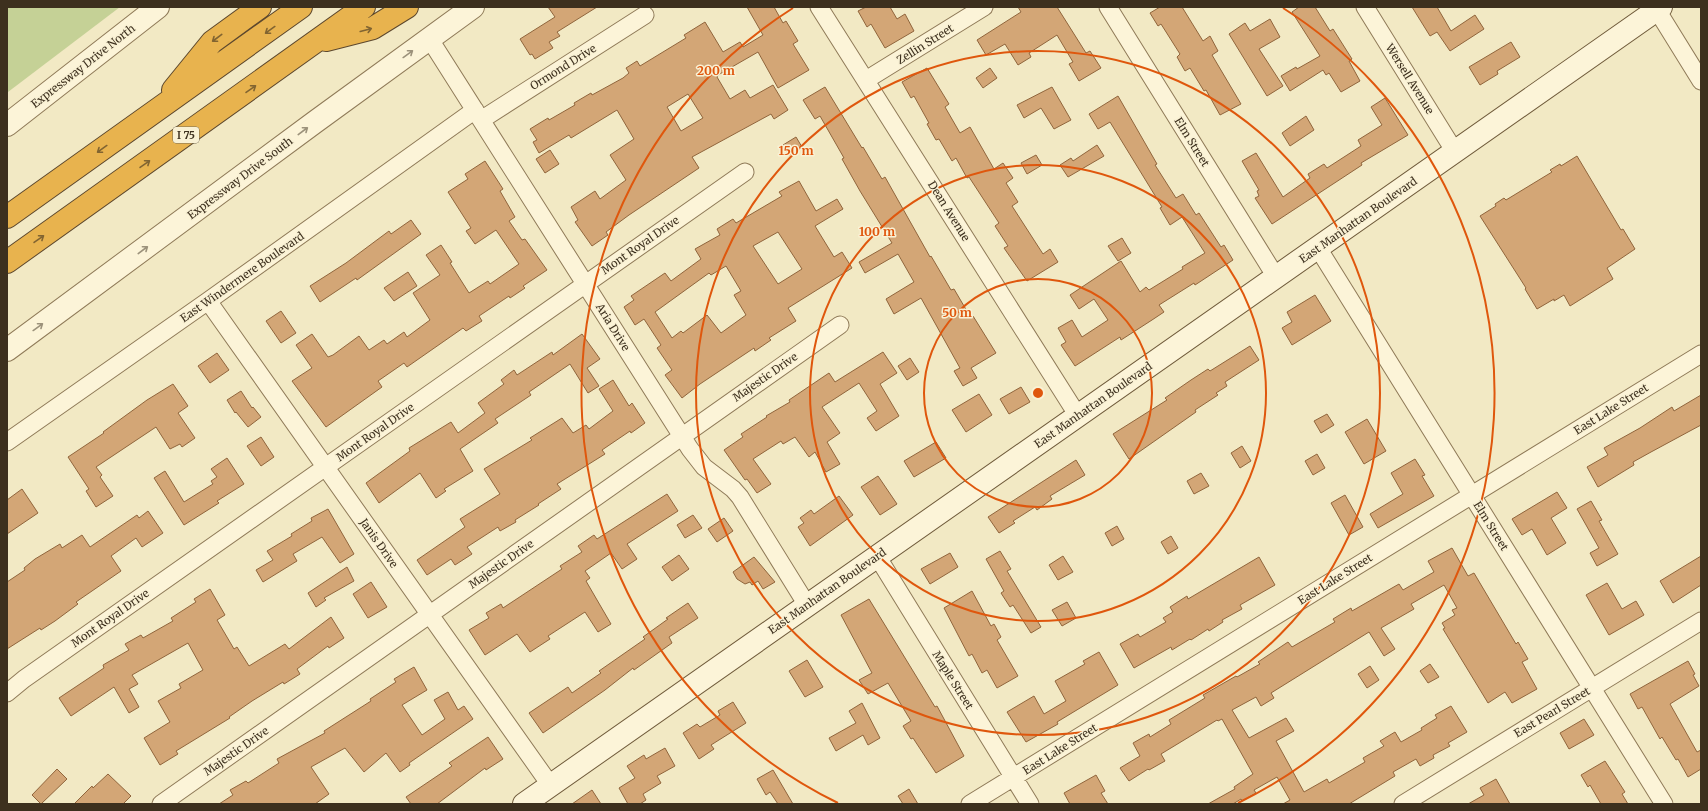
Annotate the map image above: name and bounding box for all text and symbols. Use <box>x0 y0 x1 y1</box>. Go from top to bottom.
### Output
street label: Expressway Drive North <box>28 21 138 111</box>
street label: Zellin Street <box>894 21 957 67</box>
one-way arrow <box>264 26 275 34</box>
one-way arrow <box>360 26 373 33</box>
one-way arrow <box>212 34 223 42</box>
street label: Wersell Avenue <box>1382 40 1437 117</box>
street label: Ormond Drive <box>527 41 599 93</box>
one-way arrow <box>403 50 414 58</box>
text: 200 m <box>697 63 735 78</box>
one-way arrow <box>245 85 256 93</box>
street label: Elm Street <box>1171 115 1213 170</box>
one-way arrow <box>298 126 309 135</box>
road number: I 75 <box>173 127 199 143</box>
street label: Expressway Drive South <box>185 133 296 222</box>
text: 150 m <box>779 143 814 158</box>
one-way arrow <box>97 145 108 153</box>
one-way arrow <box>139 160 150 168</box>
street label: East Manhattan Boulevard <box>1296 174 1420 266</box>
street label: Dean Avenue <box>925 178 973 244</box>
street label: Mont Royal Drive <box>598 213 682 277</box>
text: 100 m <box>859 224 895 239</box>
street label: East Windermere Boulevard <box>177 229 307 325</box>
one-way arrow <box>33 235 44 243</box>
one-way arrow <box>137 246 148 254</box>
street label: Aria Drive <box>592 300 633 354</box>
text: 50 m <box>942 305 972 320</box>
one-way arrow <box>33 323 44 331</box>
street label: Majestic Drive <box>730 349 800 404</box>
street label: East Manhattan Boulevard <box>1031 359 1155 451</box>
street label: East Lake Street <box>1571 380 1651 438</box>
centre of rings <box>1031 386 1045 400</box>
street label: Mont Royal Drive <box>333 400 417 464</box>
street label: Elm Street <box>1470 499 1512 554</box>
street label: Janis Drive <box>356 515 401 571</box>
street label: Majestic Drive <box>466 536 536 591</box>
street label: East Manhattan Boulevard <box>765 545 889 637</box>
street label: East Lake Street <box>1295 550 1375 608</box>
street label: Mont Royal Drive <box>68 586 152 650</box>
street label: Maple Street <box>929 648 977 713</box>
street label: East Pearl Street <box>1511 683 1593 740</box>
street label: East Lake Street <box>1020 720 1100 778</box>
street label: Majestic Drive <box>201 723 271 778</box>

